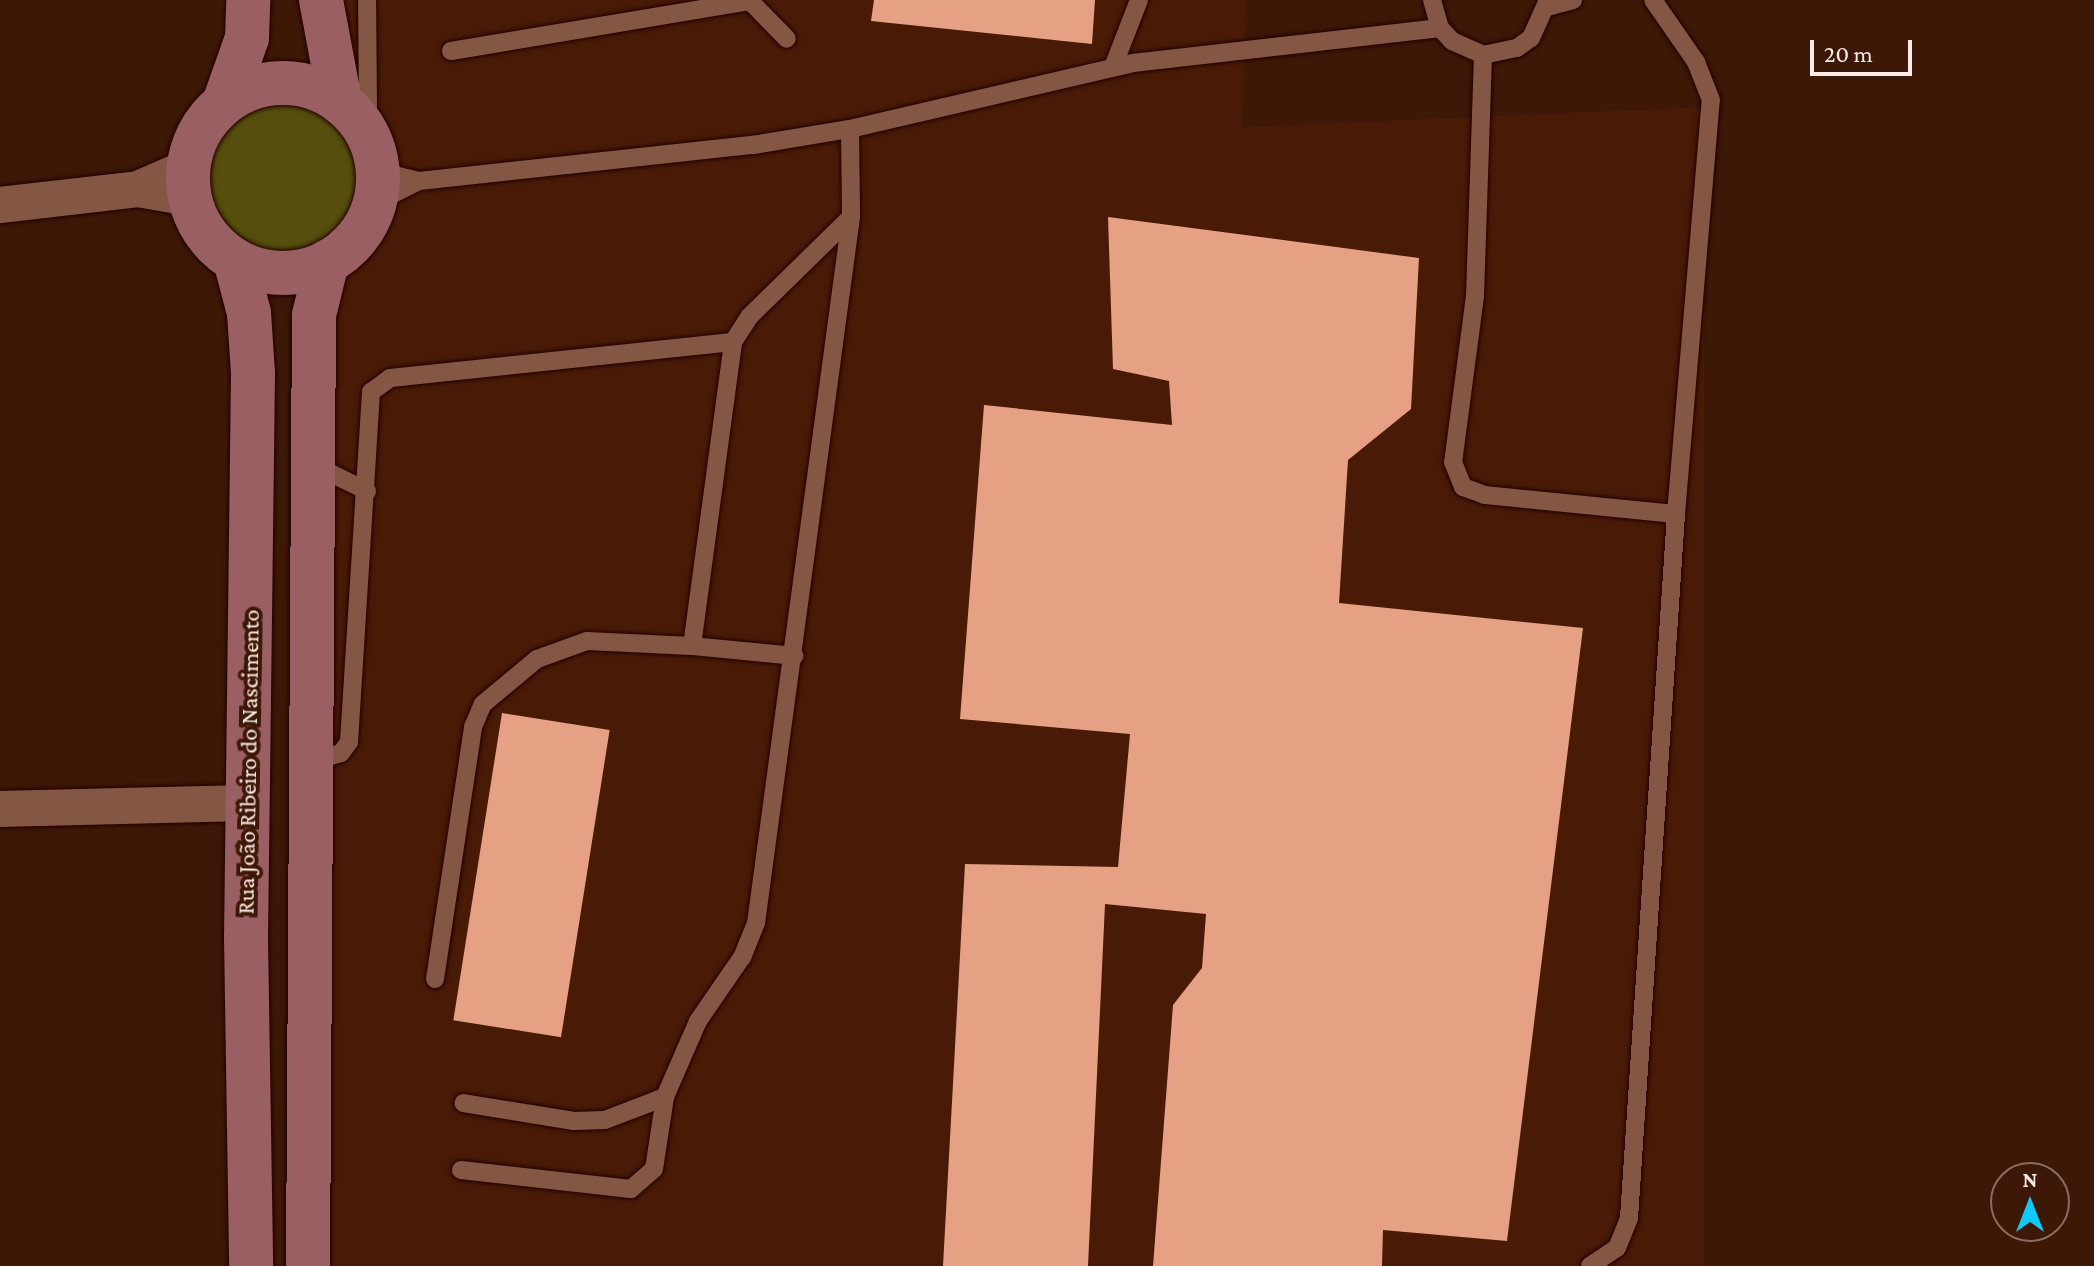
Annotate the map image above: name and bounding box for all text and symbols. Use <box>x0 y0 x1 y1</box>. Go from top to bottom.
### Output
scale bar <box>1814 24 1916 74</box>
text: 20 m <box>1824 40 1873 67</box>
street label: Rua João Ribeiro do Nascimento <box>231 609 265 915</box>
north arrow <box>1990 1162 2070 1242</box>
text: N <box>2023 1167 2038 1192</box>

